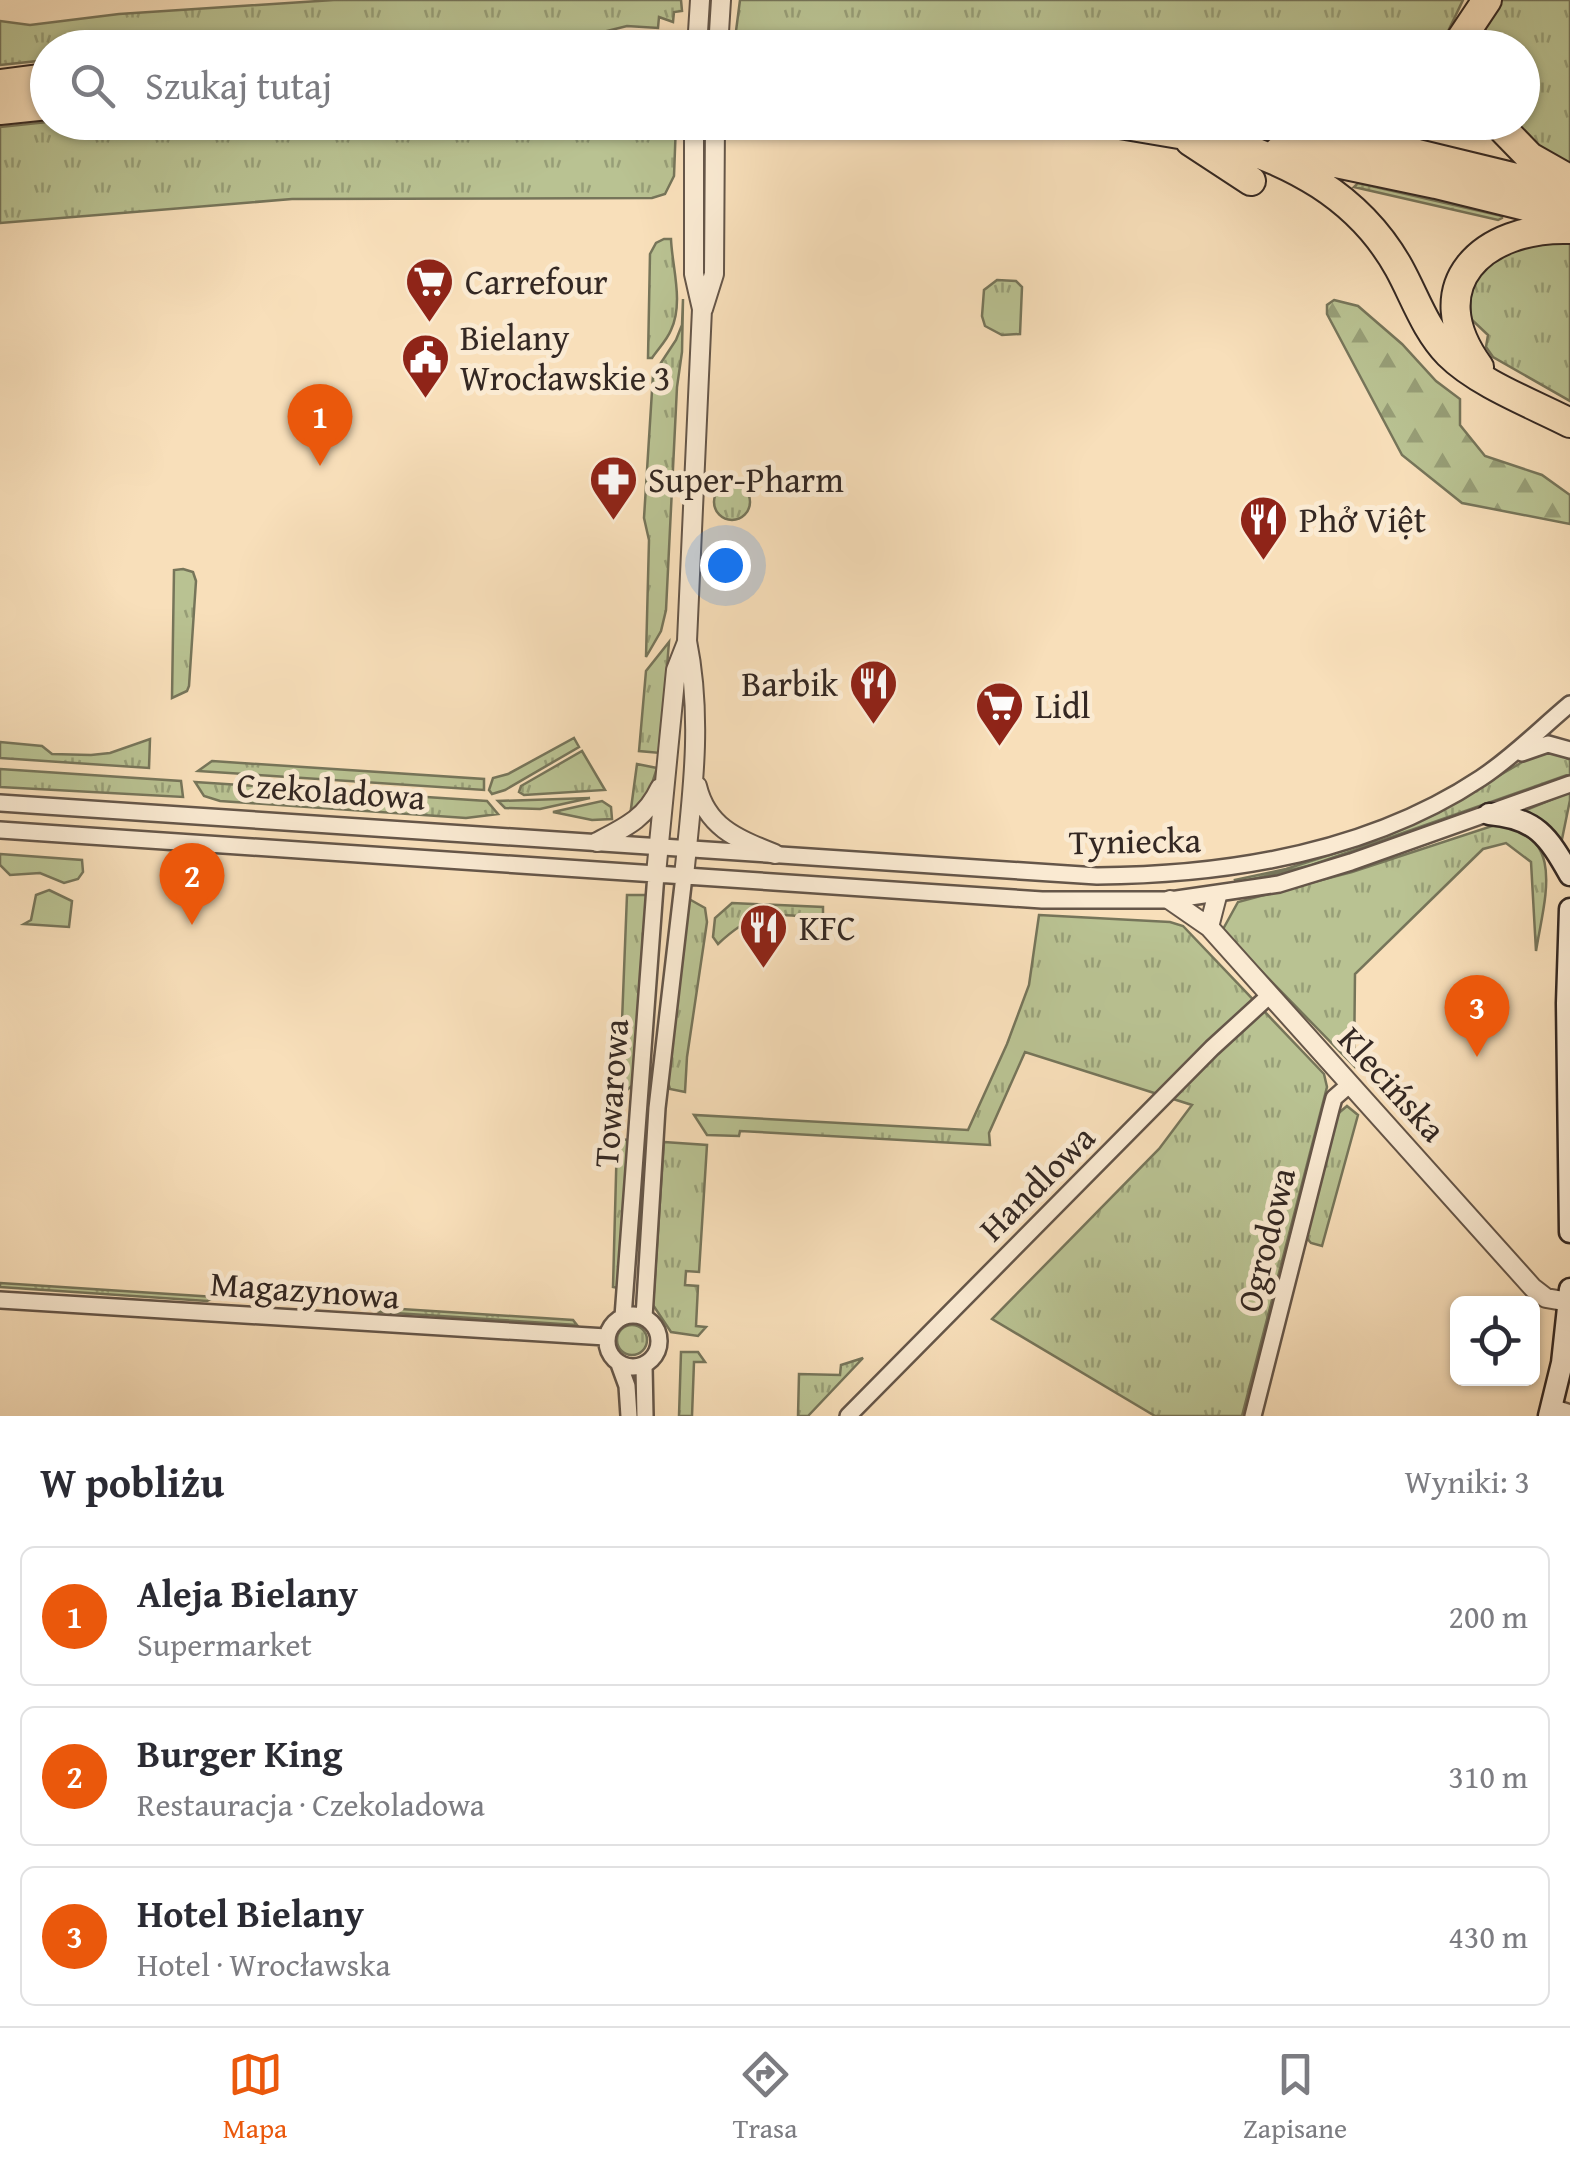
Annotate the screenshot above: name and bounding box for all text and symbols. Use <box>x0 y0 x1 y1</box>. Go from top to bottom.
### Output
search box <box>30 30 1540 140</box>
text: Szukaj tutaj <box>145 57 332 113</box>
icon: search <box>65 58 120 113</box>
supermarket icon: Carrefour <box>404 256 456 324</box>
place label: Carrefour <box>465 256 608 307</box>
place label: Bielany Wrocławskie 3 <box>460 312 671 403</box>
public building icon: Bielany Wrocławskie 3 <box>399 332 451 400</box>
pin: 1 <box>288 384 352 466</box>
pharmacy icon: Super-Pharm <box>587 454 639 522</box>
place label: Super-Pharm <box>648 454 844 505</box>
restaurant icon: Phở Việt <box>1238 494 1290 562</box>
place label: Phở Việt <box>1299 494 1426 545</box>
your location <box>700 540 751 591</box>
place label: Barbik <box>741 658 838 709</box>
restaurant icon: Barbik <box>847 658 899 726</box>
supermarket icon: Lidl <box>974 680 1026 748</box>
place label: Lidl <box>1035 680 1091 731</box>
street label: Czekoladowa <box>235 758 427 823</box>
street label: Tyniecka <box>1068 814 1202 867</box>
pin: 2 <box>160 842 224 925</box>
restaurant icon: KFC <box>738 902 790 970</box>
place label: KFC <box>799 902 856 953</box>
pin: 3 <box>1444 974 1510 1057</box>
street label: Klecińska <box>1327 1015 1459 1153</box>
street label: Towarowa <box>580 1017 641 1169</box>
street label: Handlowa <box>967 1113 1107 1252</box>
street label: Ogrodowa <box>1223 1162 1308 1318</box>
street label: Magazynowa <box>209 1257 402 1322</box>
map controls <box>1450 1296 1540 1386</box>
button: locate <box>1450 1296 1540 1386</box>
text: W pobliżu <box>40 1451 224 1512</box>
text: Wyniki: 3 <box>1404 1458 1530 1505</box>
text: Aleja Bielany <box>137 1565 358 1621</box>
text: 1 <box>66 1593 83 1640</box>
text: 200 m <box>1449 1593 1528 1640</box>
text: Supermarket <box>137 1621 312 1668</box>
text: Burger King <box>137 1725 343 1781</box>
text: 2 <box>66 1753 83 1800</box>
text: 310 m <box>1449 1753 1528 1800</box>
text: Restauracja · Czekoladowa <box>137 1781 485 1828</box>
text: Hotel Bielany <box>137 1885 364 1941</box>
text: 3 <box>66 1913 83 1960</box>
text: 430 m <box>1449 1913 1528 1960</box>
text: Hotel · Wrocławska <box>137 1941 391 1988</box>
tab: Mapa <box>223 2047 287 2148</box>
tab: Trasa <box>733 2047 797 2148</box>
tab: Zapisane <box>1243 2047 1347 2148</box>

